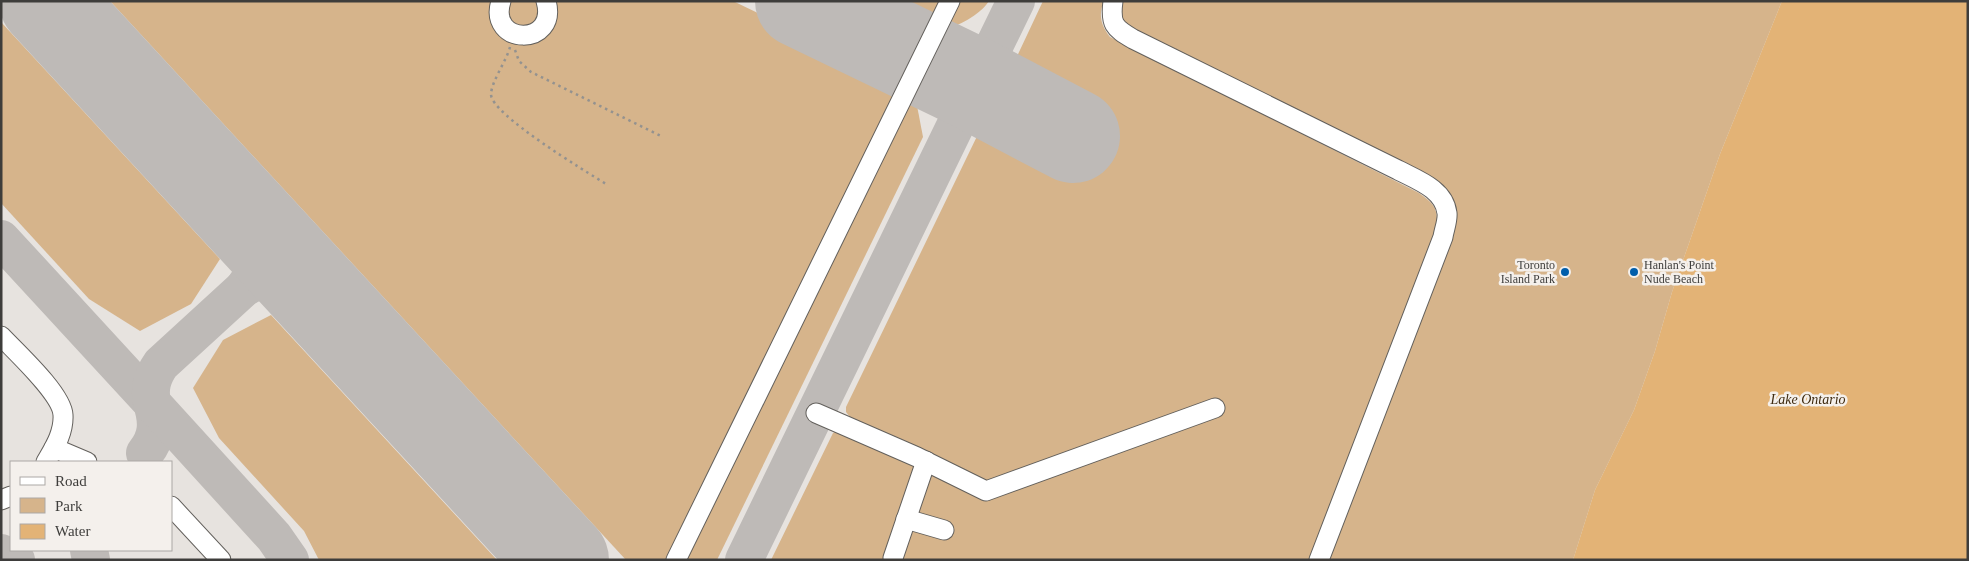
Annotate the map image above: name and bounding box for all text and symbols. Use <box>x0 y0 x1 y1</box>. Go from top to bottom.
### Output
place label: Toronto Island Park <box>1501 258 1555 286</box>
place label: Hanlan's Point Nude Beach <box>1644 258 1714 286</box>
marker: Toronto Island Park <box>1559 266 1571 278</box>
marker: Hanlan's Point Nude Beach <box>1628 266 1640 278</box>
water label: Lake Ontario <box>1769 392 1846 407</box>
legend <box>10 461 172 551</box>
text: Road <box>55 473 87 489</box>
text: Park <box>55 498 83 514</box>
text: Water <box>55 523 90 539</box>

